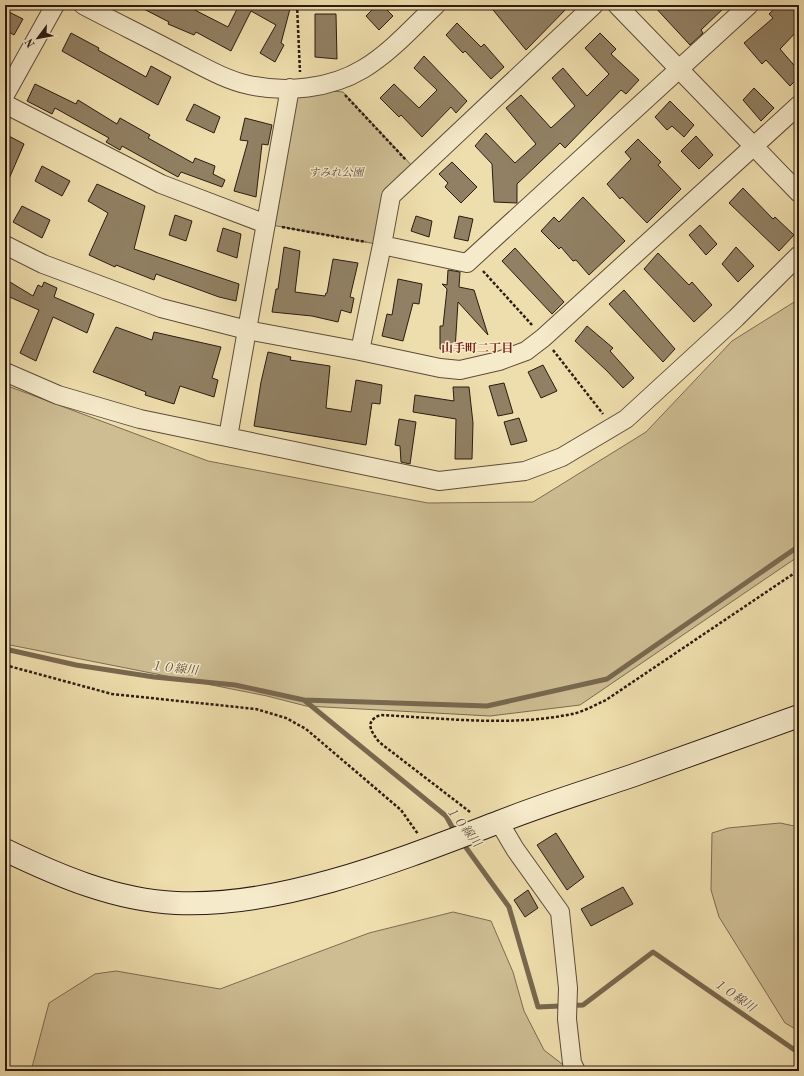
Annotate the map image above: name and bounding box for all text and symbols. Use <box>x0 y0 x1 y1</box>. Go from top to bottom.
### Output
north arrow <box>18 18 58 58</box>
text: N <box>24 36 38 49</box>
park label: すみれ公園 <box>309 166 365 179</box>
district label: 山手町二丁目 <box>441 341 513 355</box>
water label: １０線川 <box>149 659 201 678</box>
water label: １０線川 <box>443 803 485 851</box>
water label: １０線川 <box>711 976 760 1016</box>

